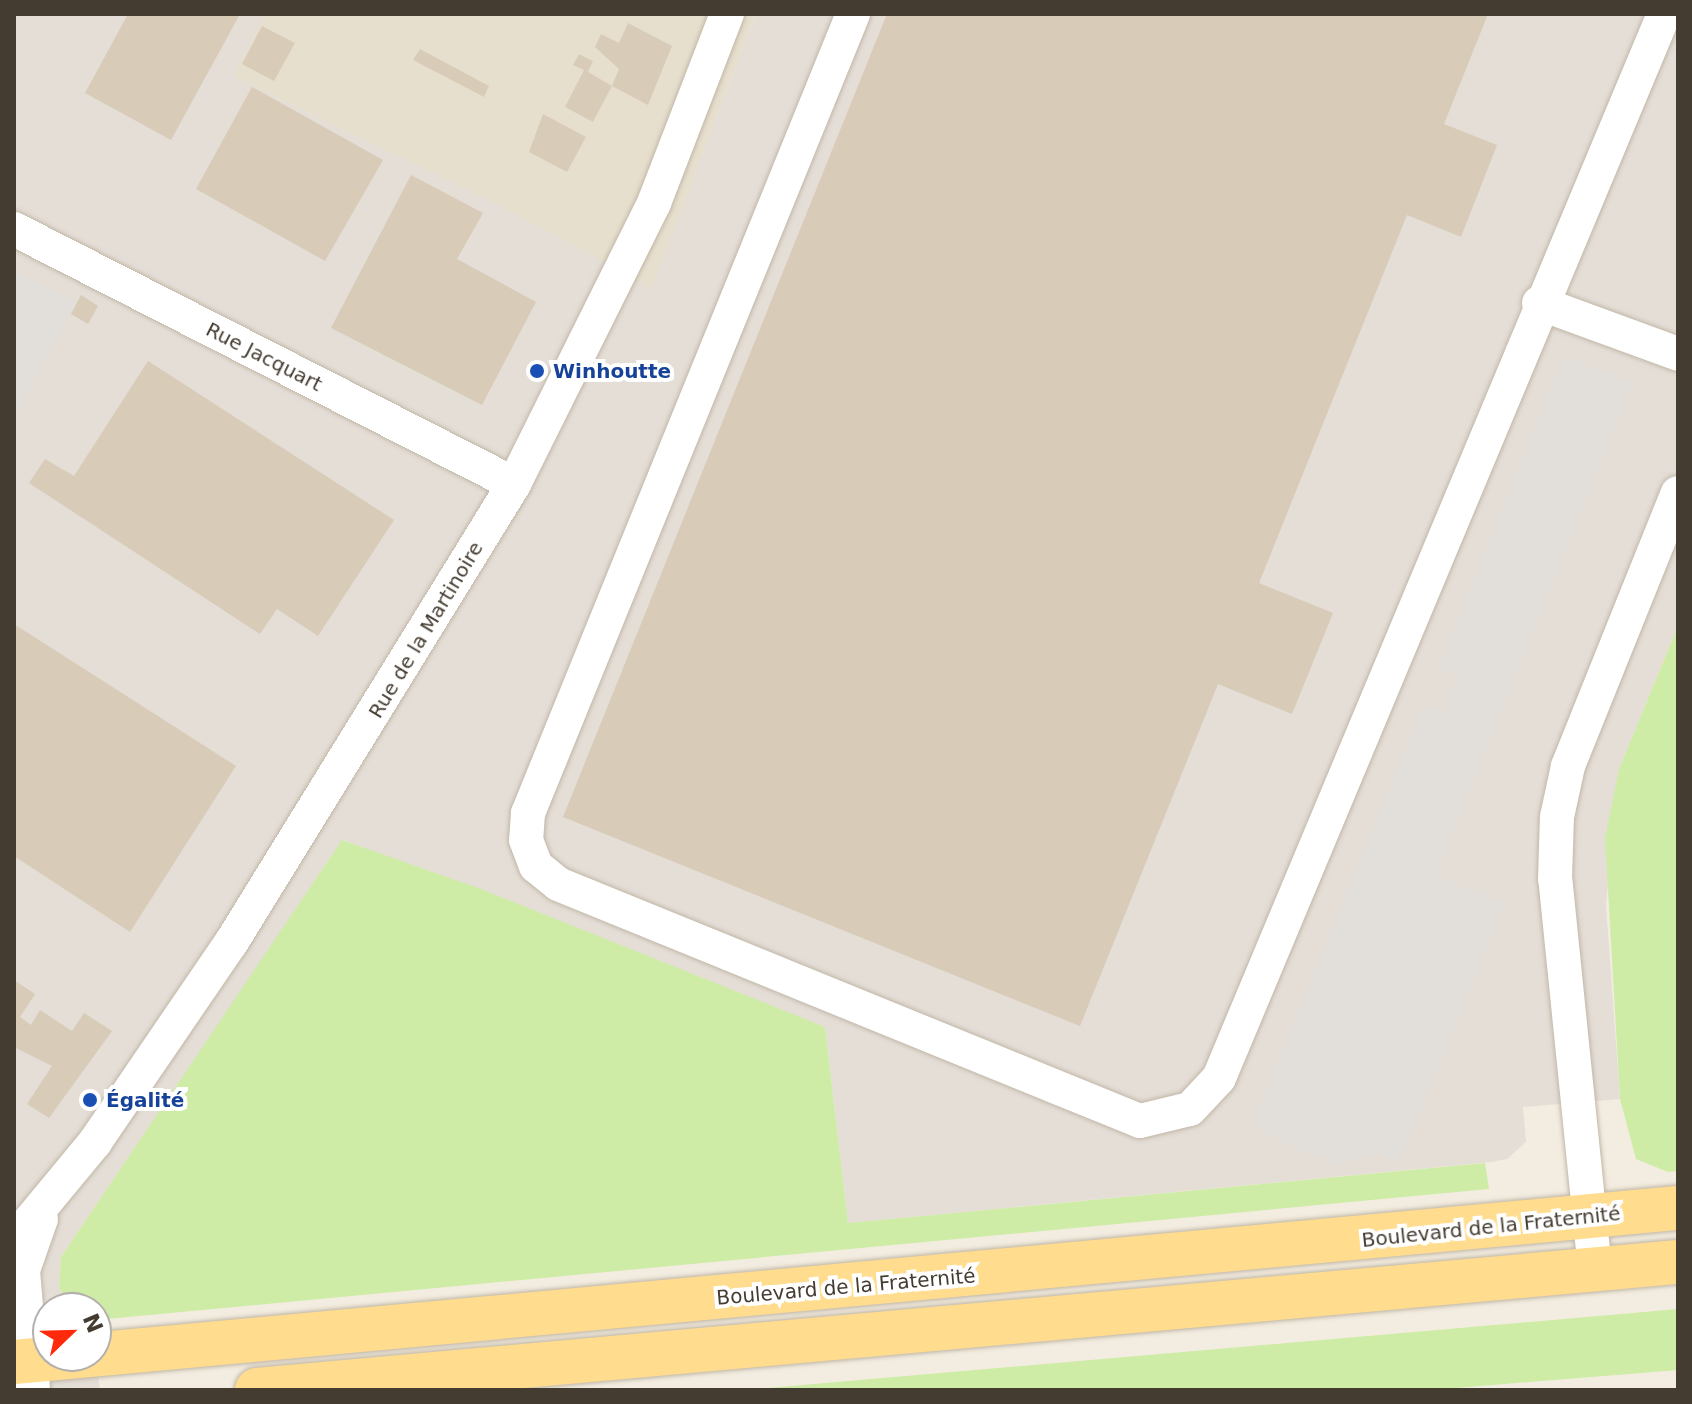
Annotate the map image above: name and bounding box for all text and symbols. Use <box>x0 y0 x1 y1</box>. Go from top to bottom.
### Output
street label: Rue Jacquart <box>202 317 326 397</box>
place label: Winhoutte <box>553 359 671 383</box>
marker: Winhoutte <box>528 362 546 380</box>
street label: Rue de la Martinoire <box>364 537 488 723</box>
place label: Égalité <box>106 1088 184 1112</box>
marker: Égalité <box>81 1091 99 1109</box>
street label: Boulevard de la Fraternité <box>1360 1201 1622 1253</box>
street label: Boulevard de la Fraternité <box>715 1264 977 1310</box>
north arrow <box>32 1292 112 1372</box>
text: N <box>78 1310 108 1337</box>

